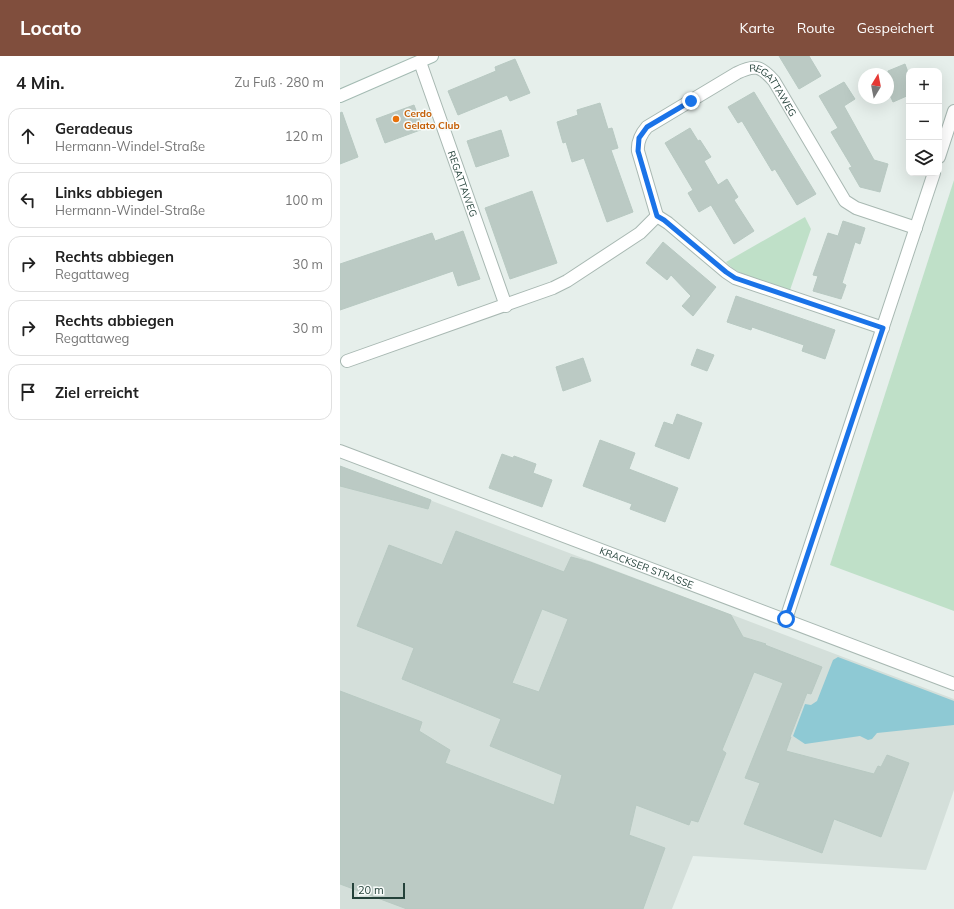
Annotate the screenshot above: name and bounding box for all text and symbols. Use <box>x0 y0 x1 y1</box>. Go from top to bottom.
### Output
text: Locato <box>20 16 81 40</box>
text: Karte <box>740 19 775 37</box>
text: Route <box>797 19 835 37</box>
text: Gespeichert <box>857 19 934 37</box>
street label: REGATTAWEG <box>749 61 800 119</box>
north arrow <box>858 68 894 104</box>
map controls <box>906 68 942 176</box>
button: + <box>906 68 942 104</box>
text: 4 Min. <box>16 72 65 93</box>
text: Zu Fuß · 280 m <box>235 74 324 90</box>
route end <box>682 92 700 110</box>
button: − <box>906 104 942 140</box>
place label: Cerdo Gelato Club <box>404 107 460 132</box>
marker: Cerdo Gelato Club <box>391 114 401 124</box>
text: Geradeaus <box>55 119 133 138</box>
icon: ahead <box>17 125 39 147</box>
text: 120 m <box>285 128 323 144</box>
text: Hermann-Windel-Straße <box>55 138 205 154</box>
button: layers <box>906 140 942 176</box>
street label: REGATTAWEG <box>445 149 481 218</box>
text: Links abbiegen <box>55 183 163 202</box>
icon: left <box>17 189 39 211</box>
text: 100 m <box>285 192 323 208</box>
text: Hermann-Windel-Straße <box>55 202 205 218</box>
text: Rechts abbiegen <box>55 247 174 266</box>
icon: right <box>17 253 39 275</box>
text: 30 m <box>293 256 323 272</box>
text: Regattaweg <box>55 266 129 282</box>
text: Rechts abbiegen <box>55 311 174 330</box>
icon: right <box>17 317 39 339</box>
text: 30 m <box>293 320 323 336</box>
text: Regattaweg <box>55 330 129 346</box>
icon: arrive <box>17 381 39 403</box>
text: Ziel erreicht <box>55 383 139 402</box>
street label: KRACKSER STRASSE <box>598 544 696 591</box>
route start <box>777 610 795 628</box>
scale bar <box>352 881 405 900</box>
text: 20 m <box>358 883 384 897</box>

